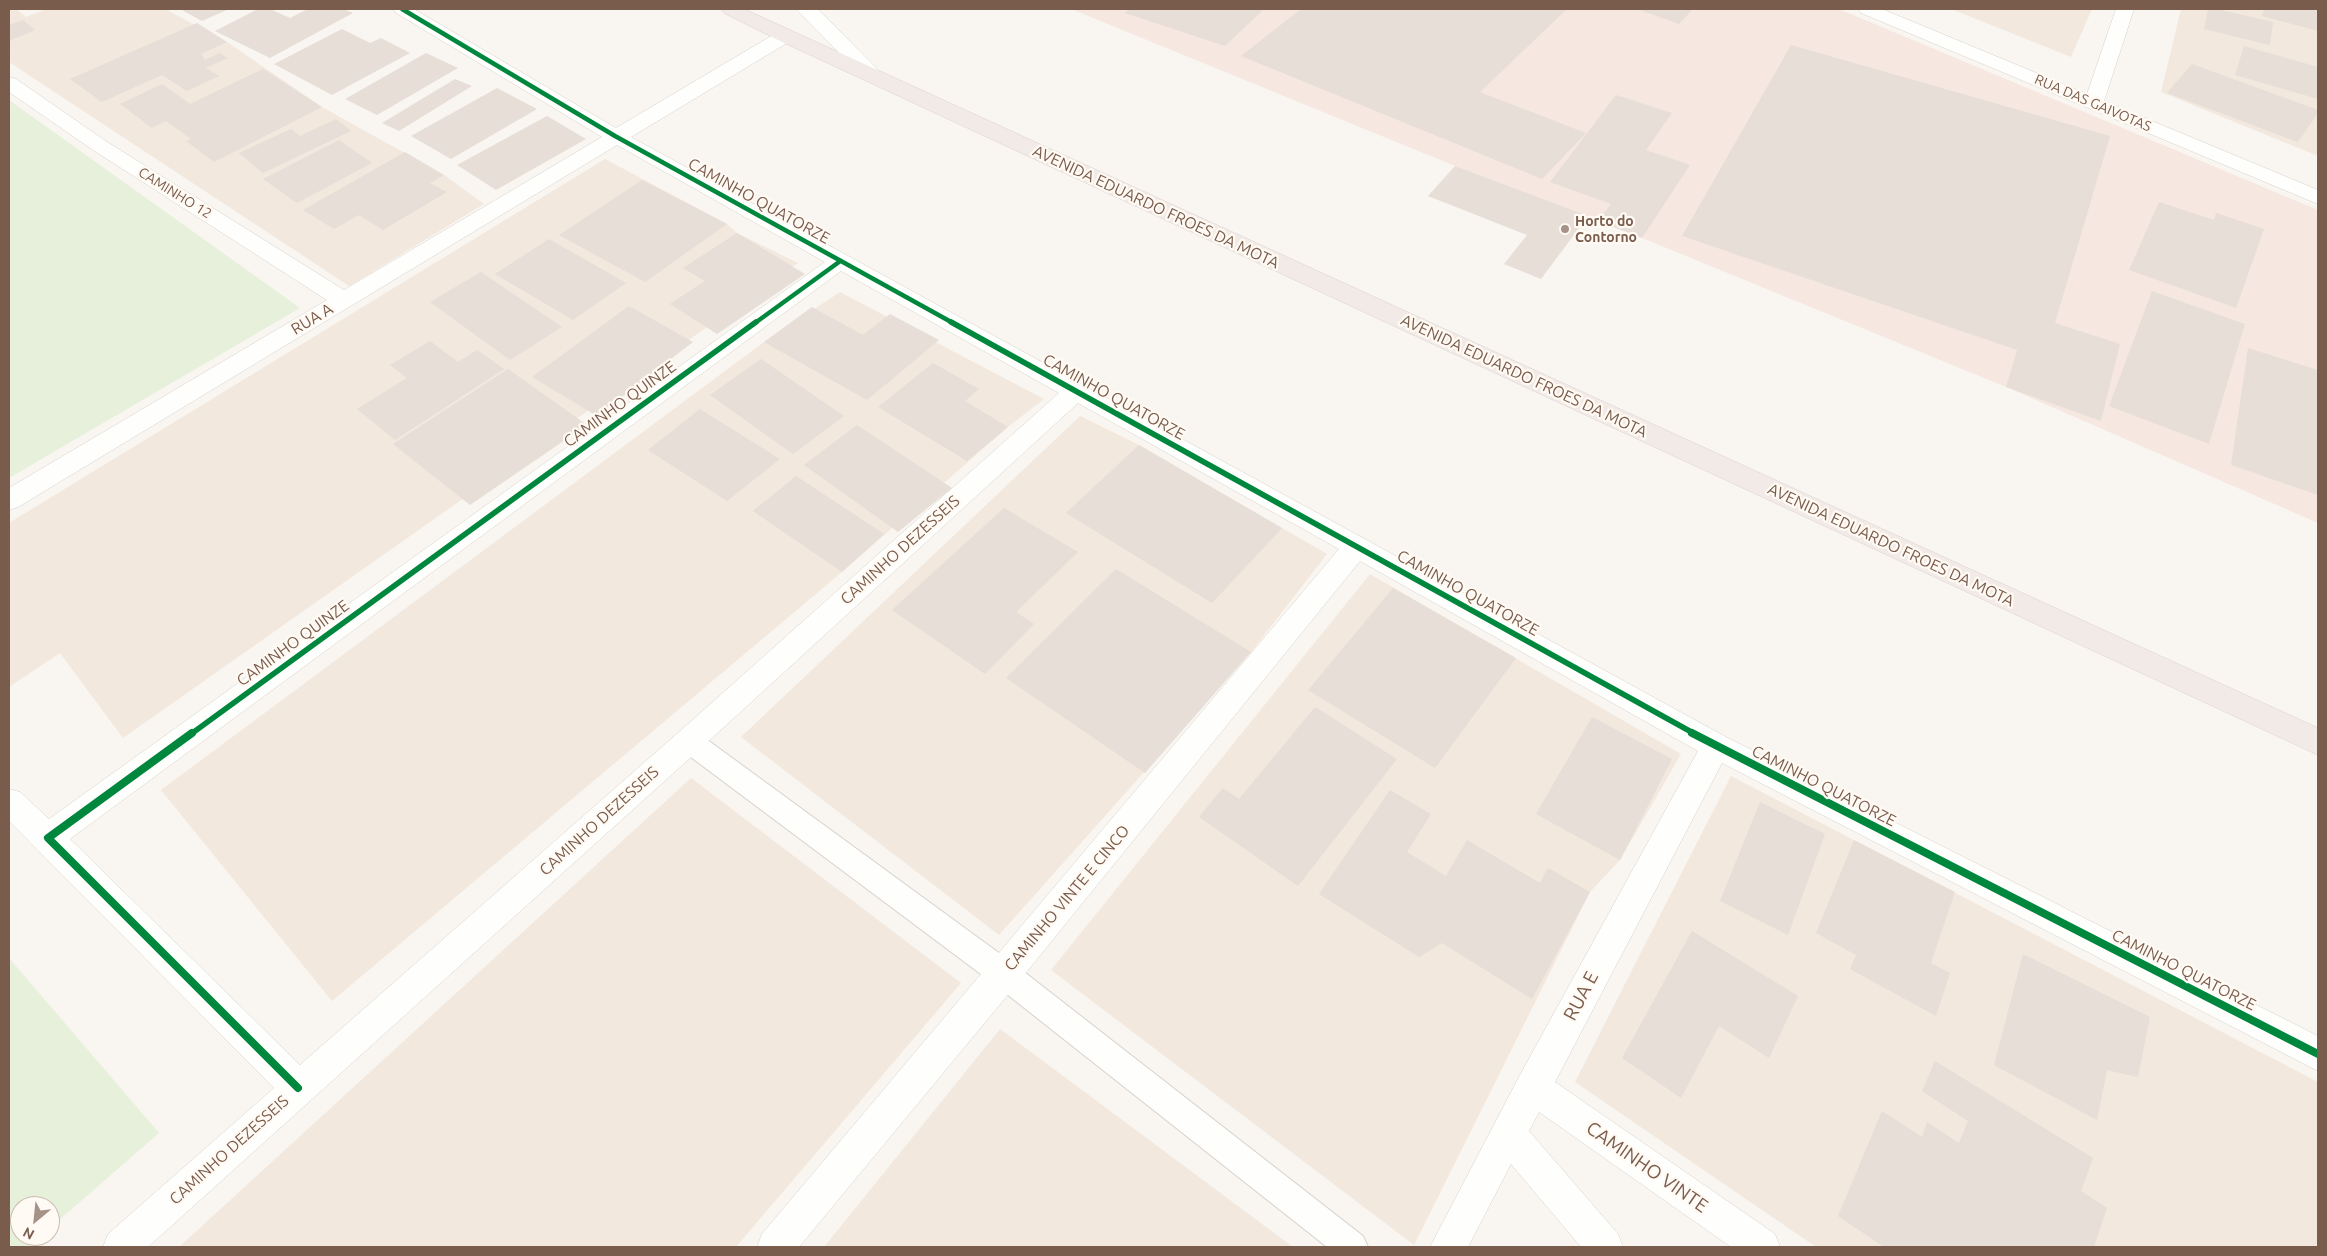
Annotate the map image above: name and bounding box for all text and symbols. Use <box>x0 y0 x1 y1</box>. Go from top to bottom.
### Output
street label: RUA DAS GAIVOTAS <box>2032 71 2154 135</box>
street label: AVENIDA EDUARDO FROES DA MOTA <box>1030 141 1282 273</box>
street label: CAMINHO QUATORZE <box>685 154 833 248</box>
street label: CAMINHO 12 <box>135 164 215 222</box>
place label: Horto do Contorno <box>1575 213 1637 246</box>
marker: Horto do Contorno <box>1559 223 1571 235</box>
street label: RUA A <box>288 299 336 339</box>
street label: AVENIDA EDUARDO FROES DA MOTA <box>1398 310 1650 442</box>
street label: CAMINHO QUATORZE <box>1040 350 1188 444</box>
street label: CAMINHO QUINZE <box>560 357 680 451</box>
street label: AVENIDA EDUARDO FROES DA MOTA <box>1765 479 2017 611</box>
street label: CAMINHO DEZESSEIS <box>836 491 964 609</box>
street label: CAMINHO QUATORZE <box>1394 546 1542 640</box>
street label: CAMINHO QUINZE <box>233 596 353 690</box>
street label: CAMINHO QUATORZE <box>1749 741 1899 831</box>
street label: CAMINHO DEZESSEIS <box>535 762 663 880</box>
street label: CAMINHO VINTE E CINCO <box>1000 821 1134 975</box>
street label: CAMINHO QUATORZE <box>2109 925 2259 1015</box>
street label: RUA E <box>1559 968 1603 1024</box>
street label: CAMINHO DEZESSEIS <box>165 1091 293 1209</box>
street label: CAMINHO VINTE <box>1582 1117 1712 1217</box>
north arrow <box>10 1196 60 1246</box>
text: N <box>20 1224 37 1243</box>

